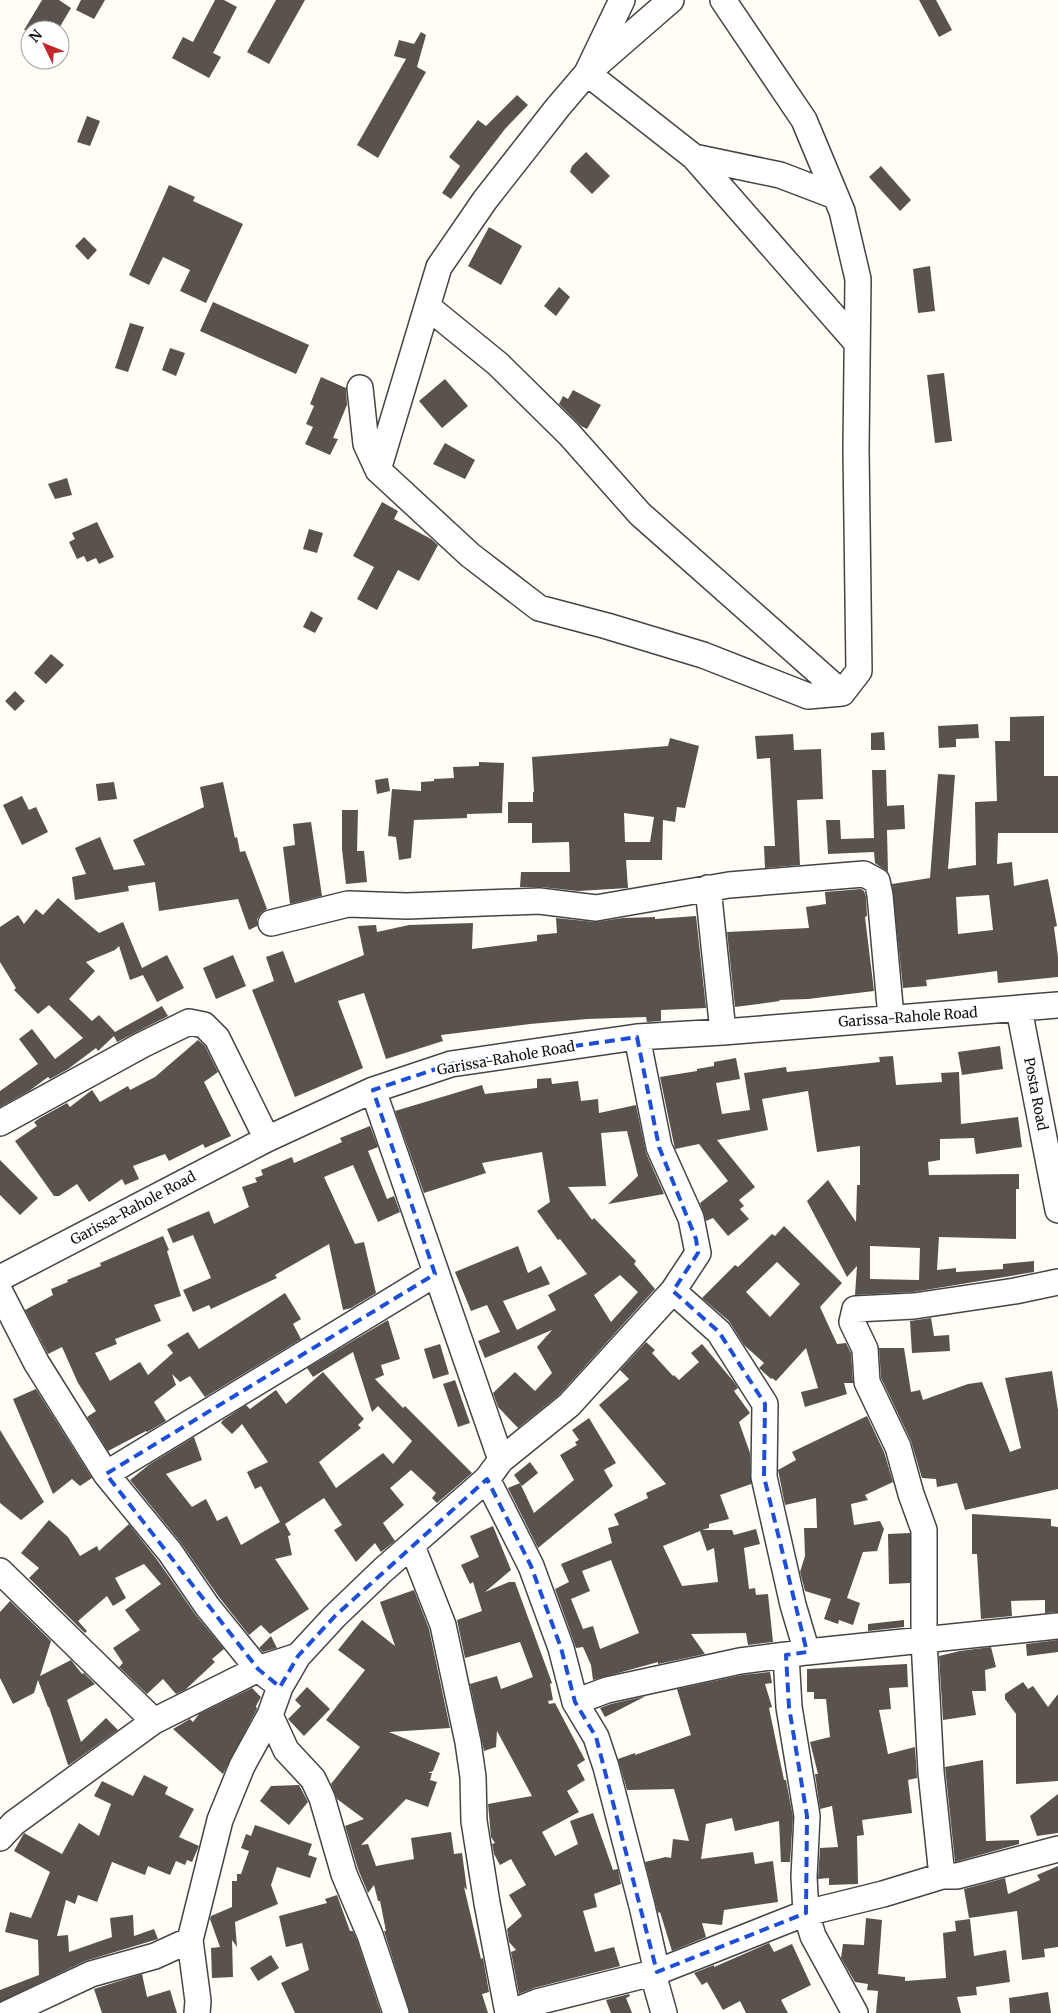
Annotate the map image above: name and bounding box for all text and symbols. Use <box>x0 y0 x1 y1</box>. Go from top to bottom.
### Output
north arrow <box>20 20 70 70</box>
text: N <box>25 26 46 46</box>
street label: Garissa-Rahole Road <box>838 1003 979 1031</box>
street label: Garissa-Rahole Road <box>436 1037 577 1079</box>
street label: Posta Road <box>1020 1056 1052 1133</box>
street label: Garissa-Rahole Road <box>67 1167 199 1249</box>

